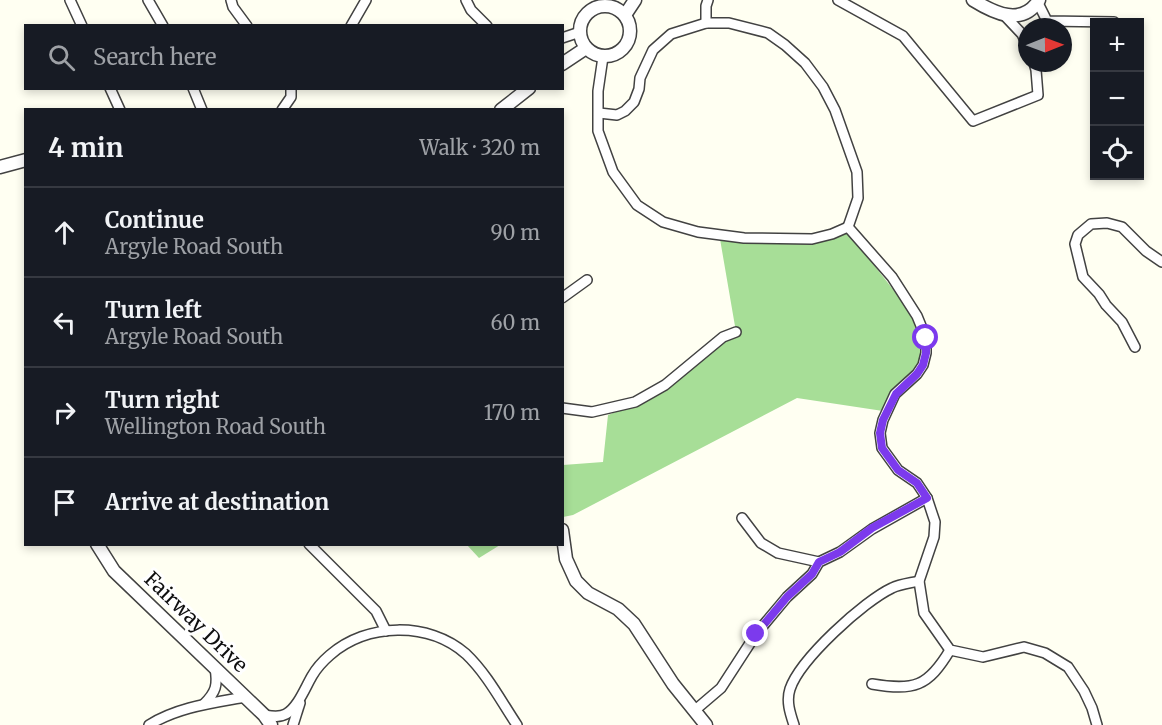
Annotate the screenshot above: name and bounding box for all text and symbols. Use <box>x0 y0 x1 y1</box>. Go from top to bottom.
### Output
north arrow <box>1018 18 1072 72</box>
map controls <box>1090 18 1144 180</box>
button: + <box>1090 18 1144 72</box>
search box <box>24 24 564 90</box>
icon: search <box>45 41 78 74</box>
text: Search here <box>93 43 216 71</box>
button: − <box>1090 72 1144 126</box>
button: locate <box>1090 126 1144 180</box>
text: 4 min <box>48 131 123 164</box>
text: Walk · 320 m <box>420 135 540 160</box>
text: Continue <box>105 206 204 234</box>
icon: ahead <box>48 216 81 249</box>
text: 90 m <box>490 220 540 245</box>
text: Argyle Road South <box>105 234 283 259</box>
text: Turn left <box>105 296 202 324</box>
icon: left <box>48 306 81 339</box>
text: 60 m <box>490 310 540 335</box>
text: Argyle Road South <box>105 324 283 349</box>
route start <box>912 324 938 350</box>
text: Turn right <box>105 386 219 414</box>
icon: right <box>48 396 81 429</box>
text: 170 m <box>484 400 540 425</box>
text: Wellington Road South <box>105 414 326 439</box>
icon: arrive <box>48 486 81 519</box>
text: Arrive at destination <box>105 488 329 516</box>
street label: Fairway Drive <box>140 566 253 677</box>
route end <box>742 620 768 646</box>

